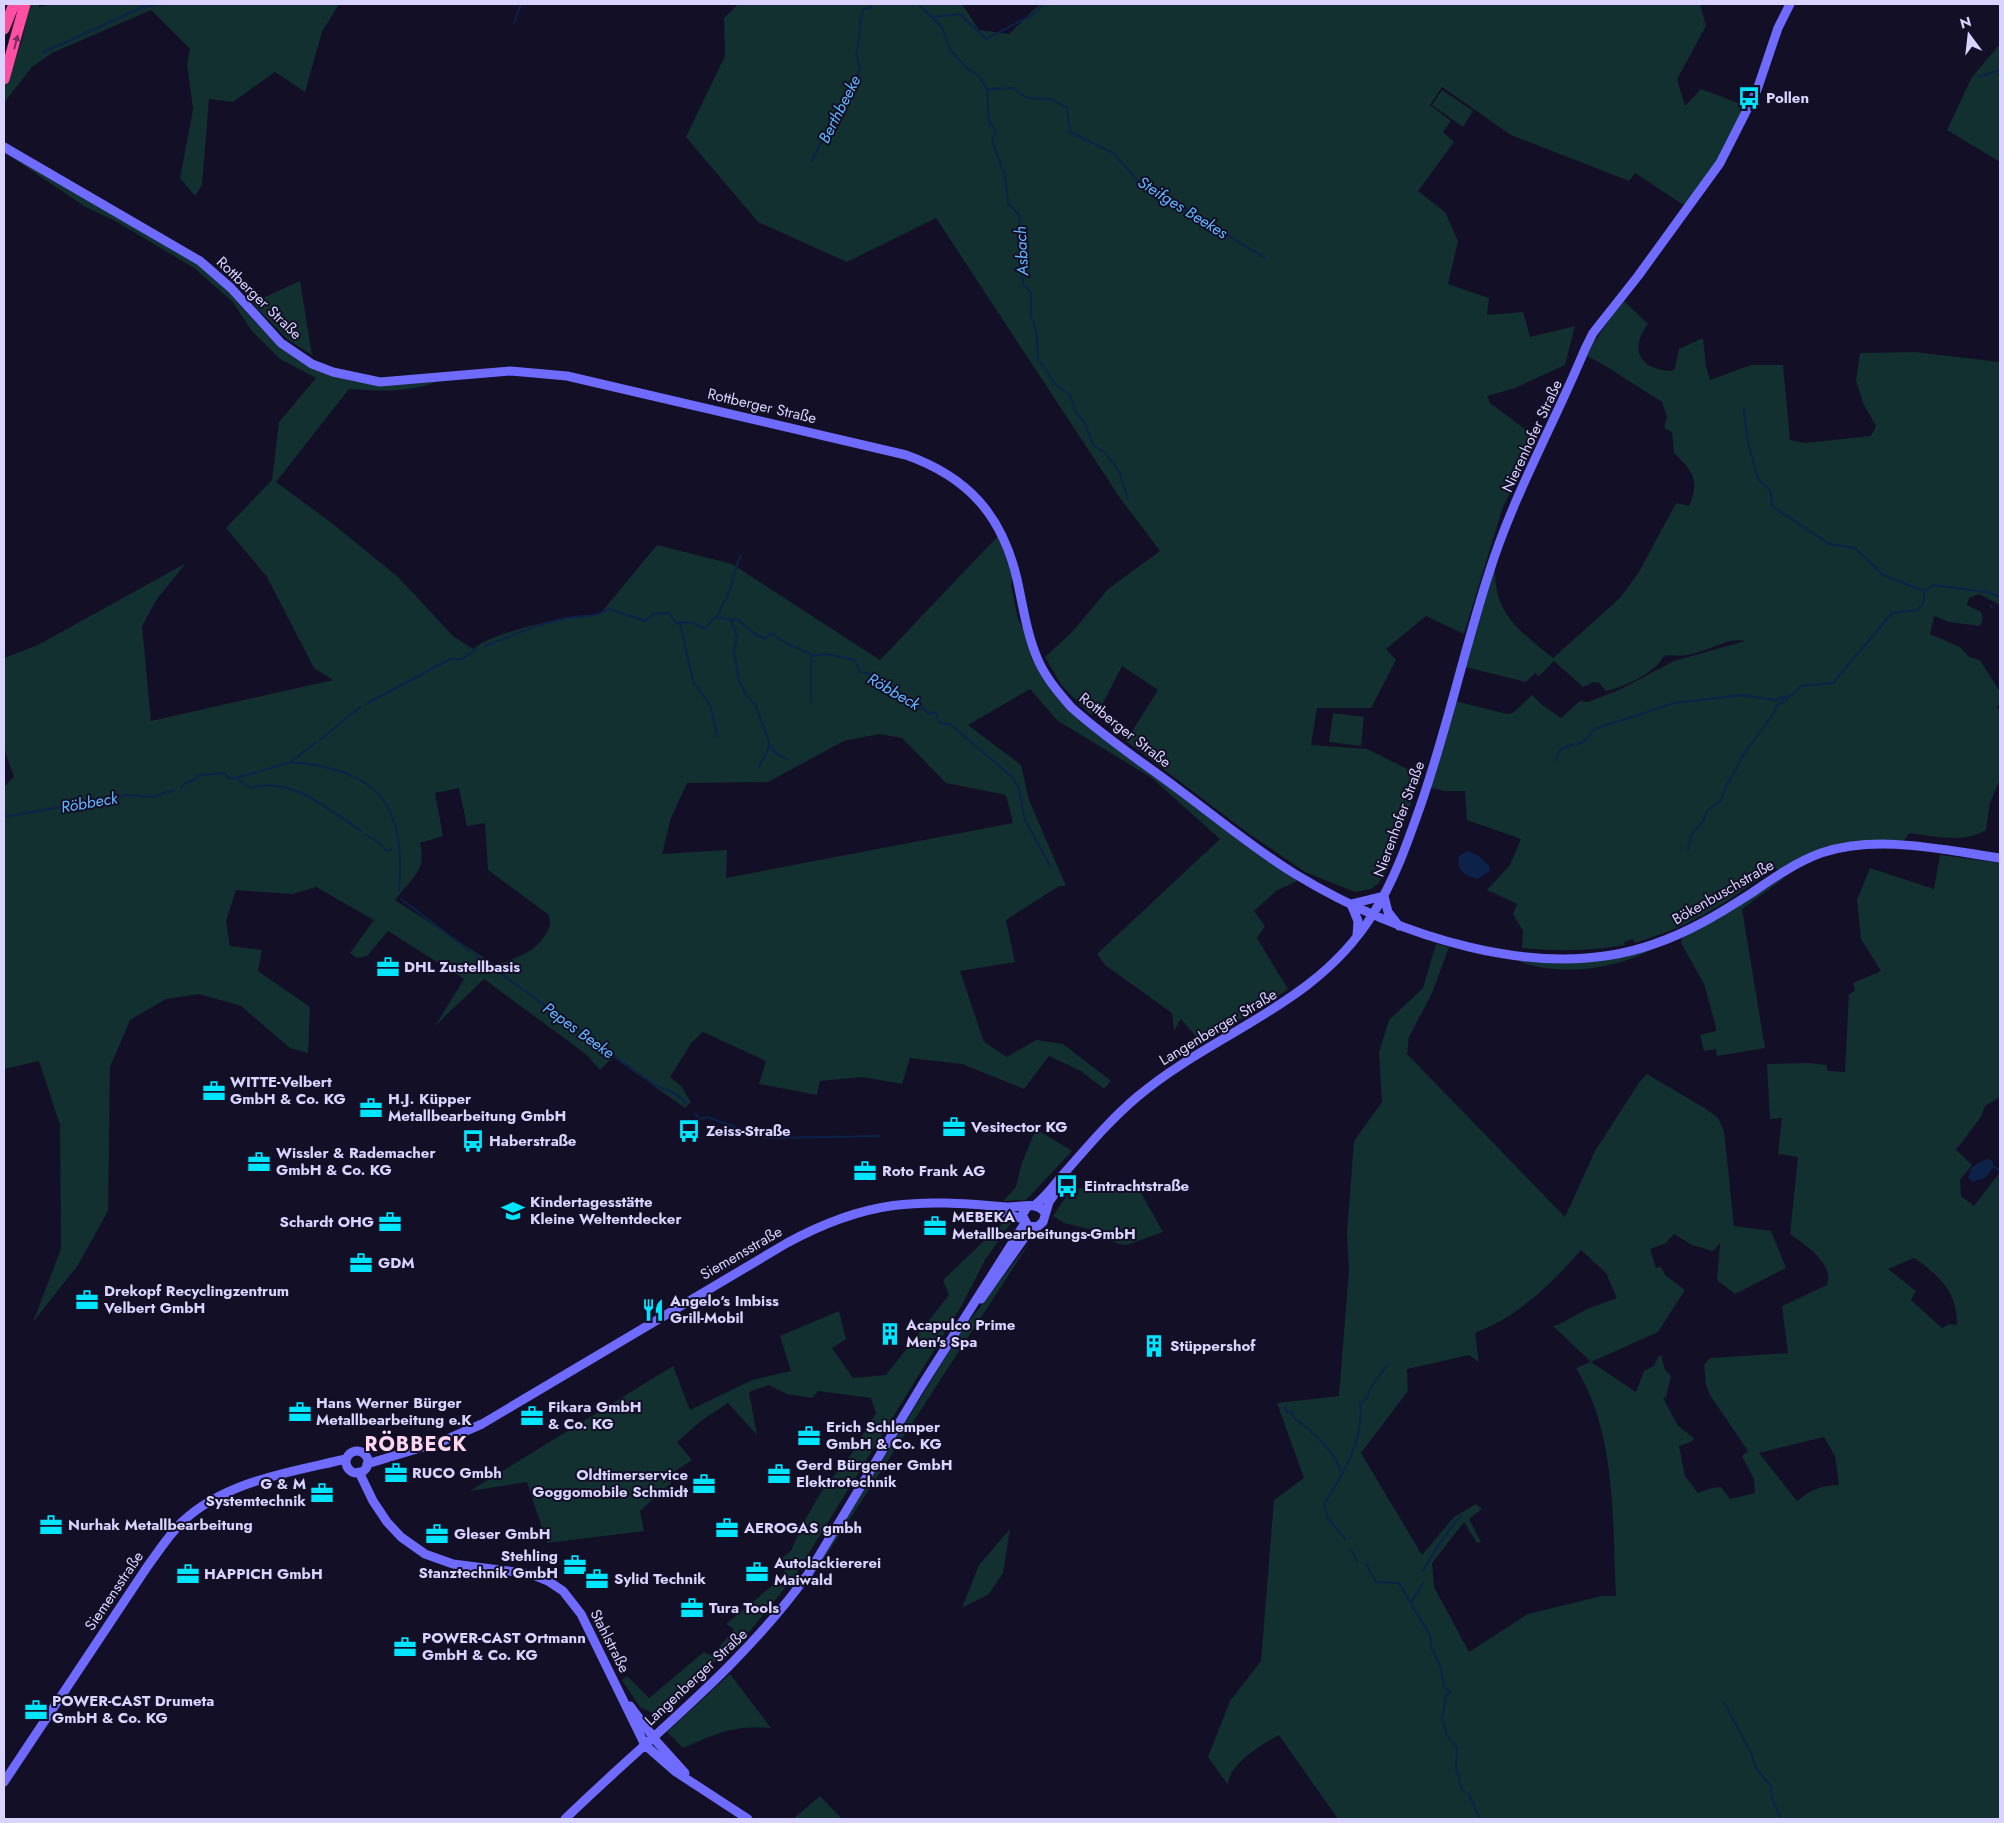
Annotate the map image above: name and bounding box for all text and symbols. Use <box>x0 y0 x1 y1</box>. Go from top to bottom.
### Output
north arrow <box>1944 10 1994 60</box>
text: N <box>1958 11 1974 34</box>
one-way arrow <box>12 34 20 49</box>
water label: Berthbeeke <box>813 71 866 147</box>
bus stop icon: Pollen <box>1736 85 1762 111</box>
place label: Pollen <box>1766 87 1809 109</box>
water label: Steifges Beekes <box>1133 171 1233 245</box>
water label: Asbach <box>1009 226 1034 277</box>
street label: Rottberger Straße <box>211 251 307 345</box>
street label: Nierenhofer Straße <box>1496 376 1568 496</box>
street label: Rottberger Straße <box>705 383 819 429</box>
water label: Röbbeck <box>863 667 925 716</box>
street label: Rottberger Straße <box>1074 687 1176 773</box>
street label: Nierenhofer Straße <box>1368 758 1430 880</box>
water label: Röbbeck <box>59 786 120 819</box>
street label: Bökenbuschstraße <box>1668 854 1778 930</box>
office icon: DHL Zustellbasis <box>375 954 401 980</box>
place label: DHL Zustellbasis <box>404 956 520 978</box>
street label: Langenberger Straße <box>1155 983 1281 1071</box>
water label: Pepes Beeke <box>538 997 619 1064</box>
place label: WITTE-Velbert GmbH & Co. KG <box>230 1071 346 1110</box>
office icon: WITTE-Velbert GmbH & Co. KG <box>201 1078 227 1104</box>
place label: H.J. Küpper Metallbearbeitung GmbH <box>388 1088 566 1127</box>
office icon: H.J. Küpper Metallbearbeitung GmbH <box>358 1095 384 1121</box>
office icon: Vesitector KG <box>941 1114 967 1140</box>
place label: Vesitector KG <box>970 1116 1067 1138</box>
bus stop icon: Zeiss-Straße <box>676 1118 702 1144</box>
place label: Zeiss-Straße <box>706 1120 791 1142</box>
bus stop icon: Haberstraße <box>460 1128 486 1154</box>
place label: Haberstraße <box>489 1130 577 1152</box>
place label: Wissler & Rademacher GmbH & Co. KG <box>276 1142 436 1181</box>
office icon: Wissler & Rademacher GmbH & Co. KG <box>246 1149 272 1175</box>
office icon: Roto Frank AG <box>852 1158 878 1184</box>
place label: Roto Frank AG <box>882 1160 986 1182</box>
bus stop icon: Eintrachtstraße <box>1054 1173 1080 1199</box>
place label: Eintrachtstraße <box>1084 1175 1189 1197</box>
place label: Kindertagesstätte Kleine Weltentdecker <box>530 1191 682 1230</box>
school or university icon: Kindertagesstätte Kleine Weltentdecker <box>500 1198 526 1224</box>
place label: MEBEKA Metallbearbeitungs-GmbH <box>952 1206 1136 1245</box>
office icon: Schardt OHG <box>377 1209 403 1235</box>
place label: Schardt OHG <box>280 1211 374 1233</box>
office icon: MEBEKA Metallbearbeitungs-GmbH <box>922 1213 948 1239</box>
street label: Siemensstraße <box>696 1220 786 1285</box>
office icon: GDM <box>348 1250 374 1276</box>
place label: GDM <box>378 1252 415 1274</box>
place label: Drekopf Recyclingzentrum Velbert GmbH <box>103 1280 289 1319</box>
office icon: Drekopf Recyclingzentrum Velbert GmbH <box>74 1287 100 1313</box>
place label: Angelo‘s Imbiss Grill-Mobil <box>669 1290 779 1329</box>
restaurant icon: Angelo‘s Imbiss Grill-Mobil <box>640 1297 666 1323</box>
place label: Acapulco Prime Men's Spa <box>905 1314 1016 1353</box>
building icon: Acapulco Prime Men's Spa <box>877 1321 903 1347</box>
building icon: Stüppershof <box>1141 1333 1167 1359</box>
place label: Stüppershof <box>1170 1335 1256 1357</box>
place label: Hans Werner Bürger Metallbearbeitung e.K <box>316 1392 472 1431</box>
place label: Fikara GmbH & Co. KG <box>548 1396 641 1435</box>
office icon: Hans Werner Bürger Metallbearbeitung e.K <box>287 1399 313 1425</box>
office icon: Fikara GmbH & Co. KG <box>519 1403 545 1429</box>
place label: Erich Schlemper GmbH & Co. KG <box>826 1416 942 1455</box>
office icon: Erich Schlemper GmbH & Co. KG <box>796 1423 822 1449</box>
district label: RÖBBECK <box>365 1430 467 1459</box>
place label: Gerd Bürgener GmbH Elektrotechnik <box>796 1454 952 1493</box>
office icon: RUCO Gmbh <box>383 1460 409 1486</box>
office icon: Gerd Bürgener GmbH Elektrotechnik <box>766 1461 792 1487</box>
place label: RUCO Gmbh <box>412 1462 502 1484</box>
place label: Oldtimerservice Goggomobile Schmidt <box>532 1464 688 1503</box>
office icon: Oldtimerservice Goggomobile Schmidt <box>691 1471 717 1497</box>
place label: G & M Systemtechnik <box>206 1473 306 1512</box>
office icon: G & M Systemtechnik <box>309 1480 335 1506</box>
office icon: Nurhak Metallbearbeitung <box>38 1512 64 1538</box>
place label: Nurhak Metallbearbeitung <box>68 1514 253 1536</box>
office icon: AEROGAS gmbh <box>714 1515 740 1541</box>
place label: AEROGAS gmbh <box>743 1517 862 1539</box>
office icon: Gleser GmbH <box>424 1521 450 1547</box>
place label: Gleser GmbH <box>454 1523 551 1545</box>
place label: Stehling Stanztechnik GmbH <box>419 1545 558 1584</box>
street label: Siemensstraße <box>79 1547 149 1635</box>
office icon: Stehling Stanztechnik GmbH <box>562 1552 588 1578</box>
place label: Autolackiererei Maiwald <box>773 1552 881 1591</box>
office icon: Autolackiererei Maiwald <box>744 1559 770 1585</box>
office icon: HAPPICH GmbH <box>175 1561 201 1587</box>
place label: HAPPICH GmbH <box>204 1563 323 1585</box>
office icon: Sylid Technik <box>584 1566 610 1592</box>
place label: Sylid Technik <box>614 1568 706 1590</box>
office icon: Tura Tools <box>679 1595 705 1621</box>
place label: Tura Tools <box>709 1597 779 1619</box>
street label: Stahlstraße <box>585 1605 635 1677</box>
street label: Langenberger Straße <box>640 1623 753 1731</box>
place label: POWER-CAST Ortmann GmbH & Co. KG <box>422 1627 586 1666</box>
office icon: POWER-CAST Ortmann GmbH & Co. KG <box>392 1634 418 1660</box>
place label: POWER-CAST Drumeta GmbH & Co. KG <box>52 1690 214 1729</box>
office icon: POWER-CAST Drumeta GmbH & Co. KG <box>23 1697 49 1723</box>

